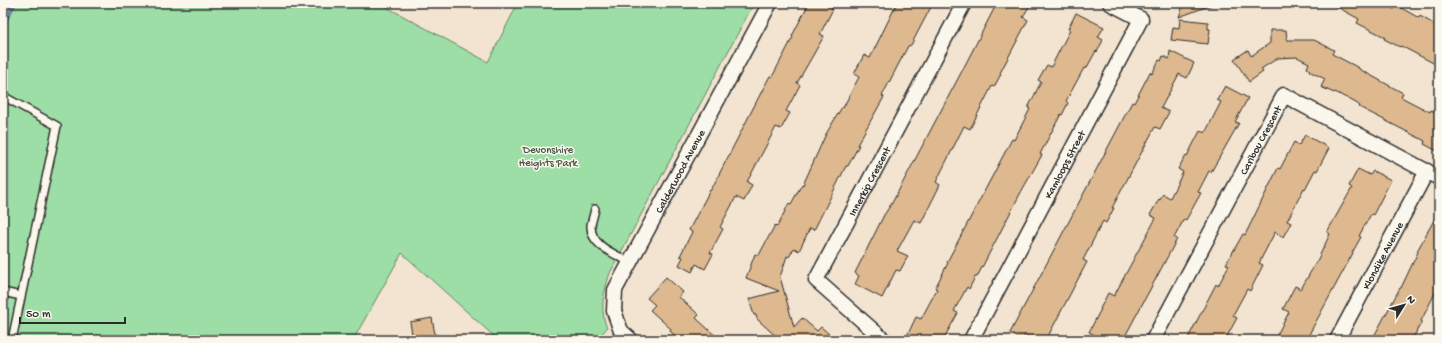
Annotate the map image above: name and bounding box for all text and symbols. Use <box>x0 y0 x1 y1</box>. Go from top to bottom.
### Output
street label: Caribou Crescent <box>1238 103 1286 177</box>
street label: Calderwood Avenue <box>654 128 709 216</box>
street label: Kamloops Street <box>1043 128 1090 201</box>
street label: Innerkip Crescent <box>847 144 895 219</box>
park label: Devonshire Heights Park <box>519 145 578 170</box>
street label: Klondike Avenue <box>1361 220 1407 292</box>
north arrow <box>1384 285 1424 325</box>
text: N <box>1403 294 1417 307</box>
scale bar <box>20 299 125 325</box>
text: 50 m <box>26 308 51 322</box>

